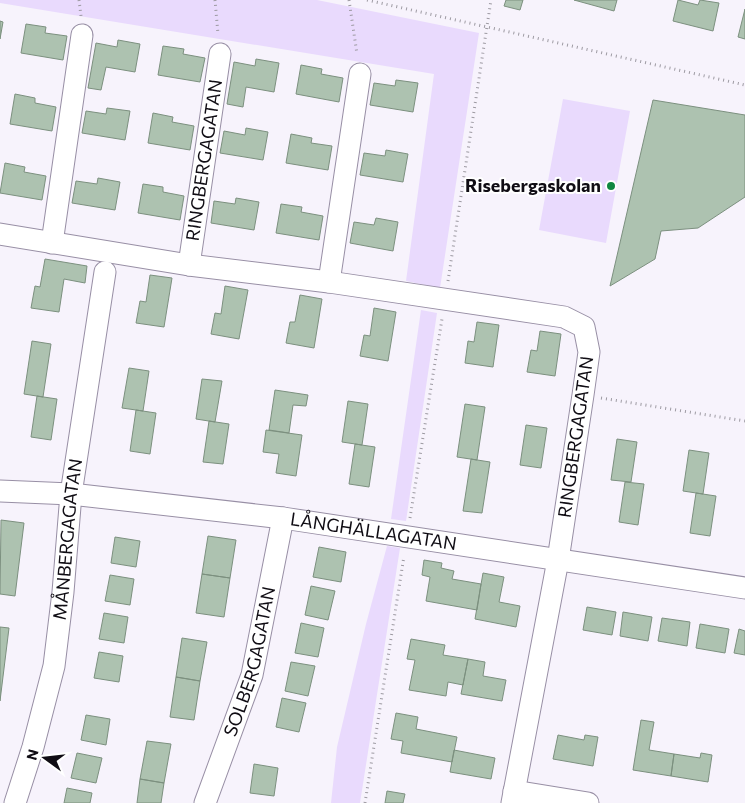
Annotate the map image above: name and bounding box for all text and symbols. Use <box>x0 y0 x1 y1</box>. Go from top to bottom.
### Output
street label: RINGBERGAGATAN <box>181 78 226 242</box>
place label: Risebergaskolan <box>465 174 601 196</box>
marker: Risebergaskolan <box>605 180 617 192</box>
street label: RINGBERGAGATAN <box>553 355 597 519</box>
street label: MÅNBERGAGATAN <box>48 457 86 621</box>
street label: LÅNGHÄLLAGATAN <box>289 507 458 554</box>
street label: SOLBERGAGATAN <box>218 584 279 739</box>
north arrow <box>20 733 70 783</box>
text: N <box>22 747 42 762</box>

